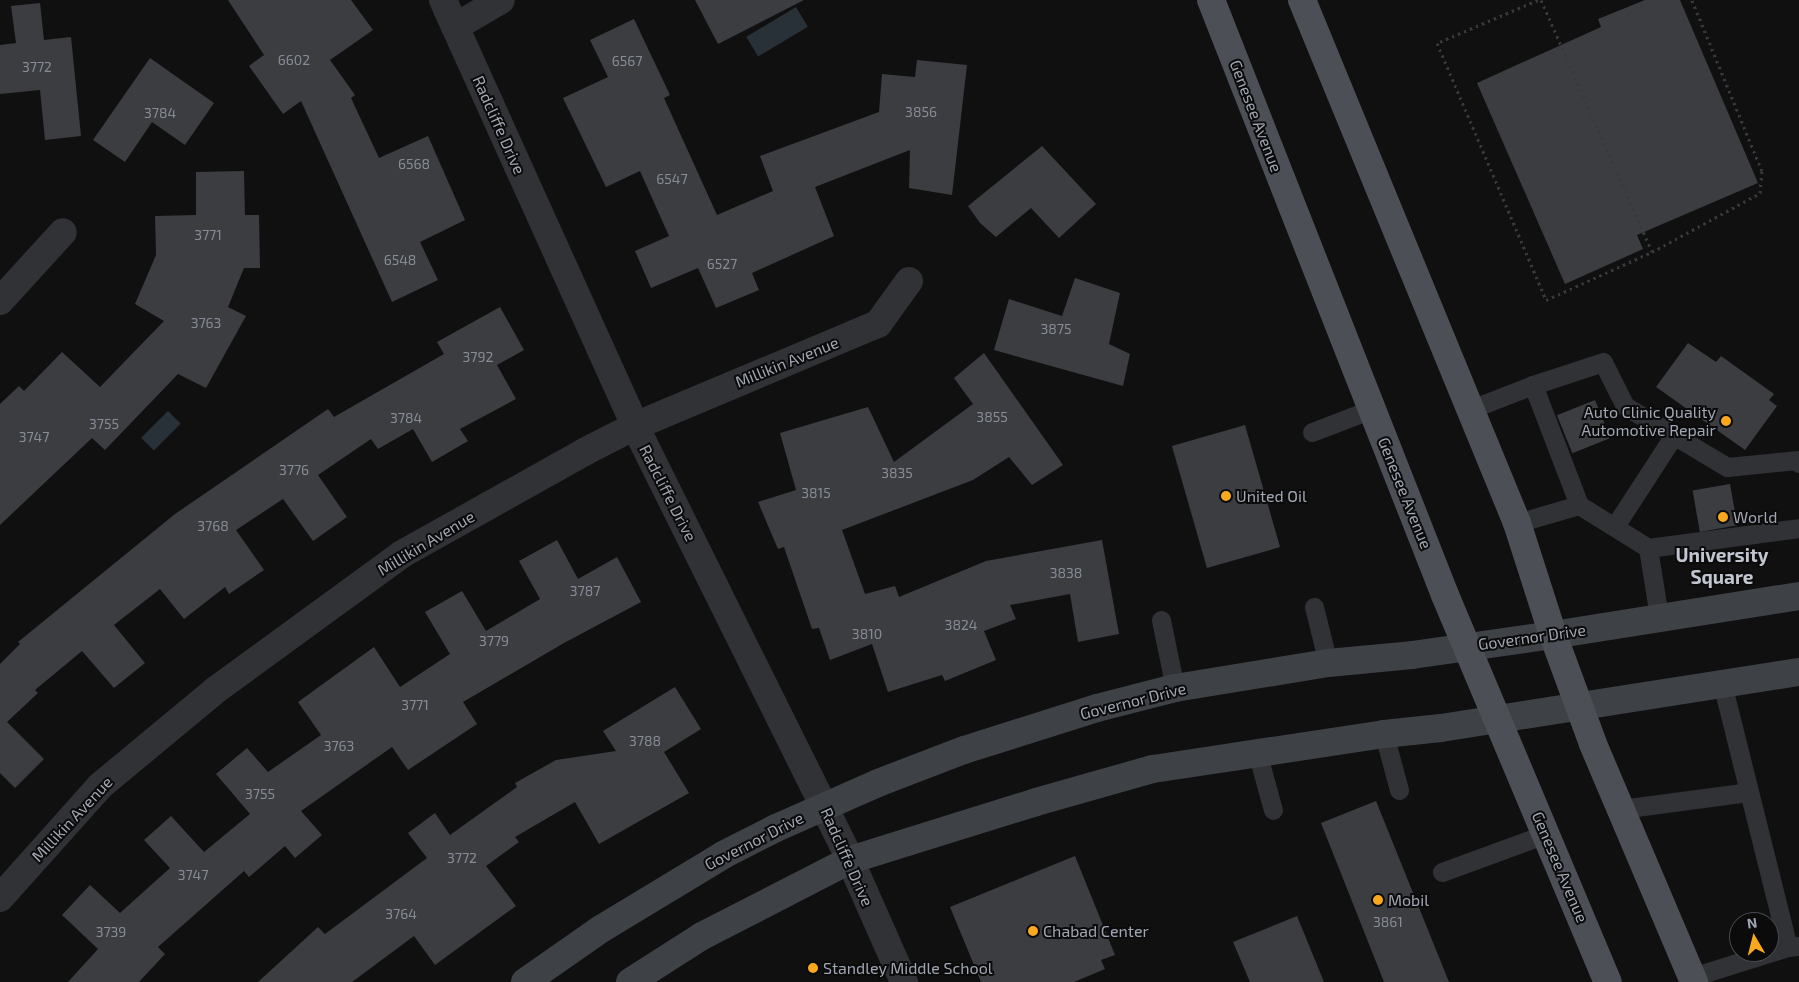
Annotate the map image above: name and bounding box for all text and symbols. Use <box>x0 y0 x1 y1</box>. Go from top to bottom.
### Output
house number: 6602 <box>278 52 310 68</box>
house number: 6567 <box>612 53 642 69</box>
street label: Genesee Avenue <box>1226 57 1286 175</box>
house number: 3772 <box>22 59 52 75</box>
street label: Radcliffe Drive <box>469 73 529 177</box>
house number: 3856 <box>905 104 937 120</box>
house number: 3784 <box>144 105 176 121</box>
house number: 6568 <box>398 156 430 172</box>
house number: 6547 <box>656 171 688 187</box>
house number: 3771 <box>194 227 222 243</box>
house number: 6548 <box>384 252 416 268</box>
house number: 6527 <box>707 256 737 272</box>
house number: 3763 <box>191 315 221 331</box>
house number: 3875 <box>1041 321 1071 337</box>
street label: Millikin Avenue <box>732 332 842 392</box>
house number: 3792 <box>463 349 493 365</box>
place label: Auto Clinic Quality Automotive Repair <box>1581 402 1716 440</box>
house number: 3855 <box>976 409 1008 425</box>
house number: 3784 <box>390 410 422 426</box>
marker: Auto Clinic Quality Automotive Repair <box>1720 415 1732 427</box>
house number: 3755 <box>89 416 119 432</box>
house number: 3747 <box>19 429 49 445</box>
street label: Genesee Avenue <box>1374 434 1436 552</box>
street label: Radcliffe Drive <box>635 442 701 544</box>
house number: 3776 <box>279 462 309 478</box>
house number: 3835 <box>881 465 913 481</box>
house number: 3815 <box>801 485 831 501</box>
place label: United Oil <box>1236 486 1307 506</box>
marker: United Oil <box>1220 490 1232 502</box>
street label: Millikin Avenue <box>374 506 478 580</box>
place label: World <box>1733 507 1777 527</box>
marker: World <box>1717 511 1729 523</box>
house number: 3768 <box>197 518 229 534</box>
district label: University Square <box>1676 544 1768 588</box>
house number: 3838 <box>1050 565 1082 581</box>
house number: 3787 <box>570 583 600 599</box>
house number: 3824 <box>945 617 977 633</box>
street label: Governor Drive <box>1477 620 1587 654</box>
house number: 3810 <box>852 626 882 642</box>
house number: 3779 <box>479 633 509 649</box>
street label: Governor Drive <box>1078 679 1188 723</box>
house number: 3771 <box>401 697 429 713</box>
house number: 3788 <box>629 733 661 749</box>
house number: 3763 <box>324 738 354 754</box>
street label: Millikin Avenue <box>27 772 117 866</box>
house number: 3755 <box>245 786 275 802</box>
street label: Radcliffe Drive <box>817 805 877 909</box>
street label: Governor Drive <box>701 808 807 874</box>
street label: Genesee Avenue <box>1528 808 1592 926</box>
house number: 3772 <box>447 850 477 866</box>
house number: 3747 <box>178 867 208 883</box>
place label: Mobil <box>1388 890 1429 910</box>
marker: Mobil <box>1372 894 1384 906</box>
house number: 3764 <box>385 906 417 922</box>
north arrow <box>1729 912 1779 962</box>
house number: 3861 <box>1373 914 1403 930</box>
text: N <box>1746 914 1758 932</box>
place label: Chabad Center <box>1043 921 1149 941</box>
house number: 3739 <box>96 924 126 940</box>
marker: Chabad Center <box>1027 925 1039 937</box>
place label: Standley Middle School <box>823 958 993 978</box>
marker: Standley Middle School <box>807 962 819 974</box>

